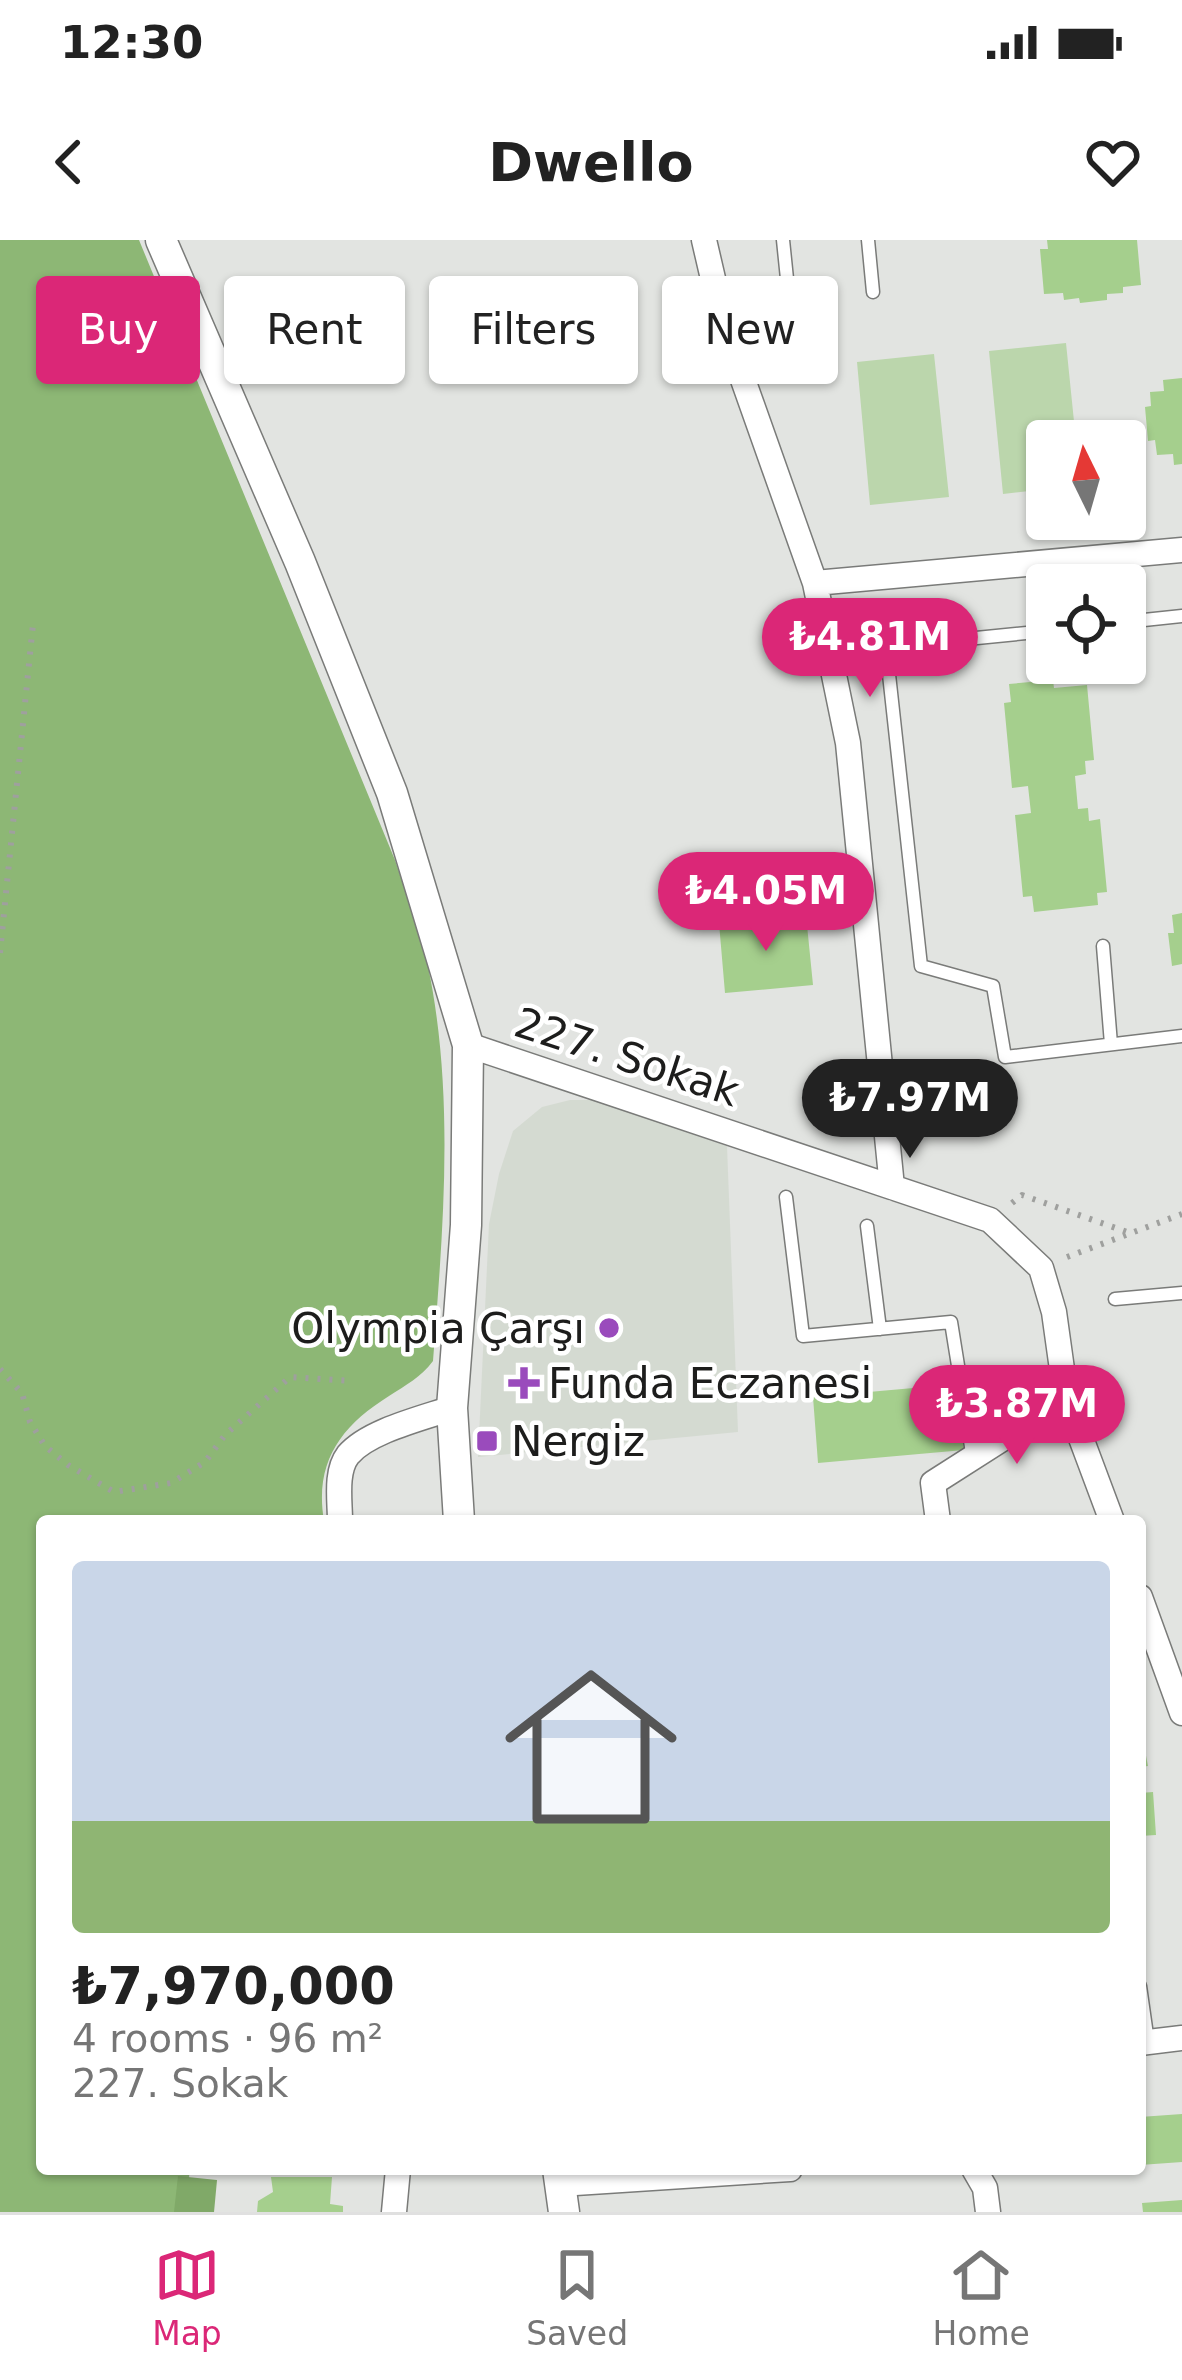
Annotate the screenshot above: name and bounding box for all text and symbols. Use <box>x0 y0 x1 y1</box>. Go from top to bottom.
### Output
text: 12:30 <box>60 16 203 69</box>
icon: back <box>36 129 102 195</box>
icon: heart <box>1080 129 1146 195</box>
text: Dwello <box>488 131 694 194</box>
chip: Buy <box>36 276 200 384</box>
chip: Rent <box>224 276 405 384</box>
chip: Filters <box>429 276 638 384</box>
chip: New <box>662 276 838 384</box>
north arrow <box>1026 420 1146 540</box>
map controls <box>1026 420 1146 684</box>
button: locate <box>1026 564 1146 684</box>
pin: ₺4.81M <box>772 598 968 700</box>
text: ₺4.81M <box>789 614 951 659</box>
pin: ₺4.05M <box>668 852 864 954</box>
text: ₺4.05M <box>685 868 847 913</box>
street label: 227. Sokak <box>509 998 746 1116</box>
pin: ₺7.97M <box>812 1059 1008 1161</box>
text: ₺7.97M <box>829 1075 991 1120</box>
place label: Olympia Çarşı <box>291 1304 585 1353</box>
marker: Olympia Çarşı <box>596 1315 622 1341</box>
place label: Funda Eczanesi <box>548 1359 872 1408</box>
pin: ₺3.87M <box>919 1365 1115 1467</box>
marker: Funda Eczanesi <box>511 1370 537 1396</box>
text: ₺3.87M <box>936 1381 1098 1426</box>
place label: Nergiz <box>511 1417 645 1466</box>
marker: Nergiz <box>474 1428 500 1454</box>
icon: home <box>483 1639 699 1855</box>
text: ₺7,970,000 <box>72 1957 395 2016</box>
text: 4 rooms · 96 m² <box>72 2016 383 2061</box>
text: 227. Sokak <box>72 2061 288 2106</box>
tab: Map <box>152 2242 222 2353</box>
tab: Saved <box>526 2242 628 2353</box>
tab: Home <box>932 2242 1030 2353</box>

